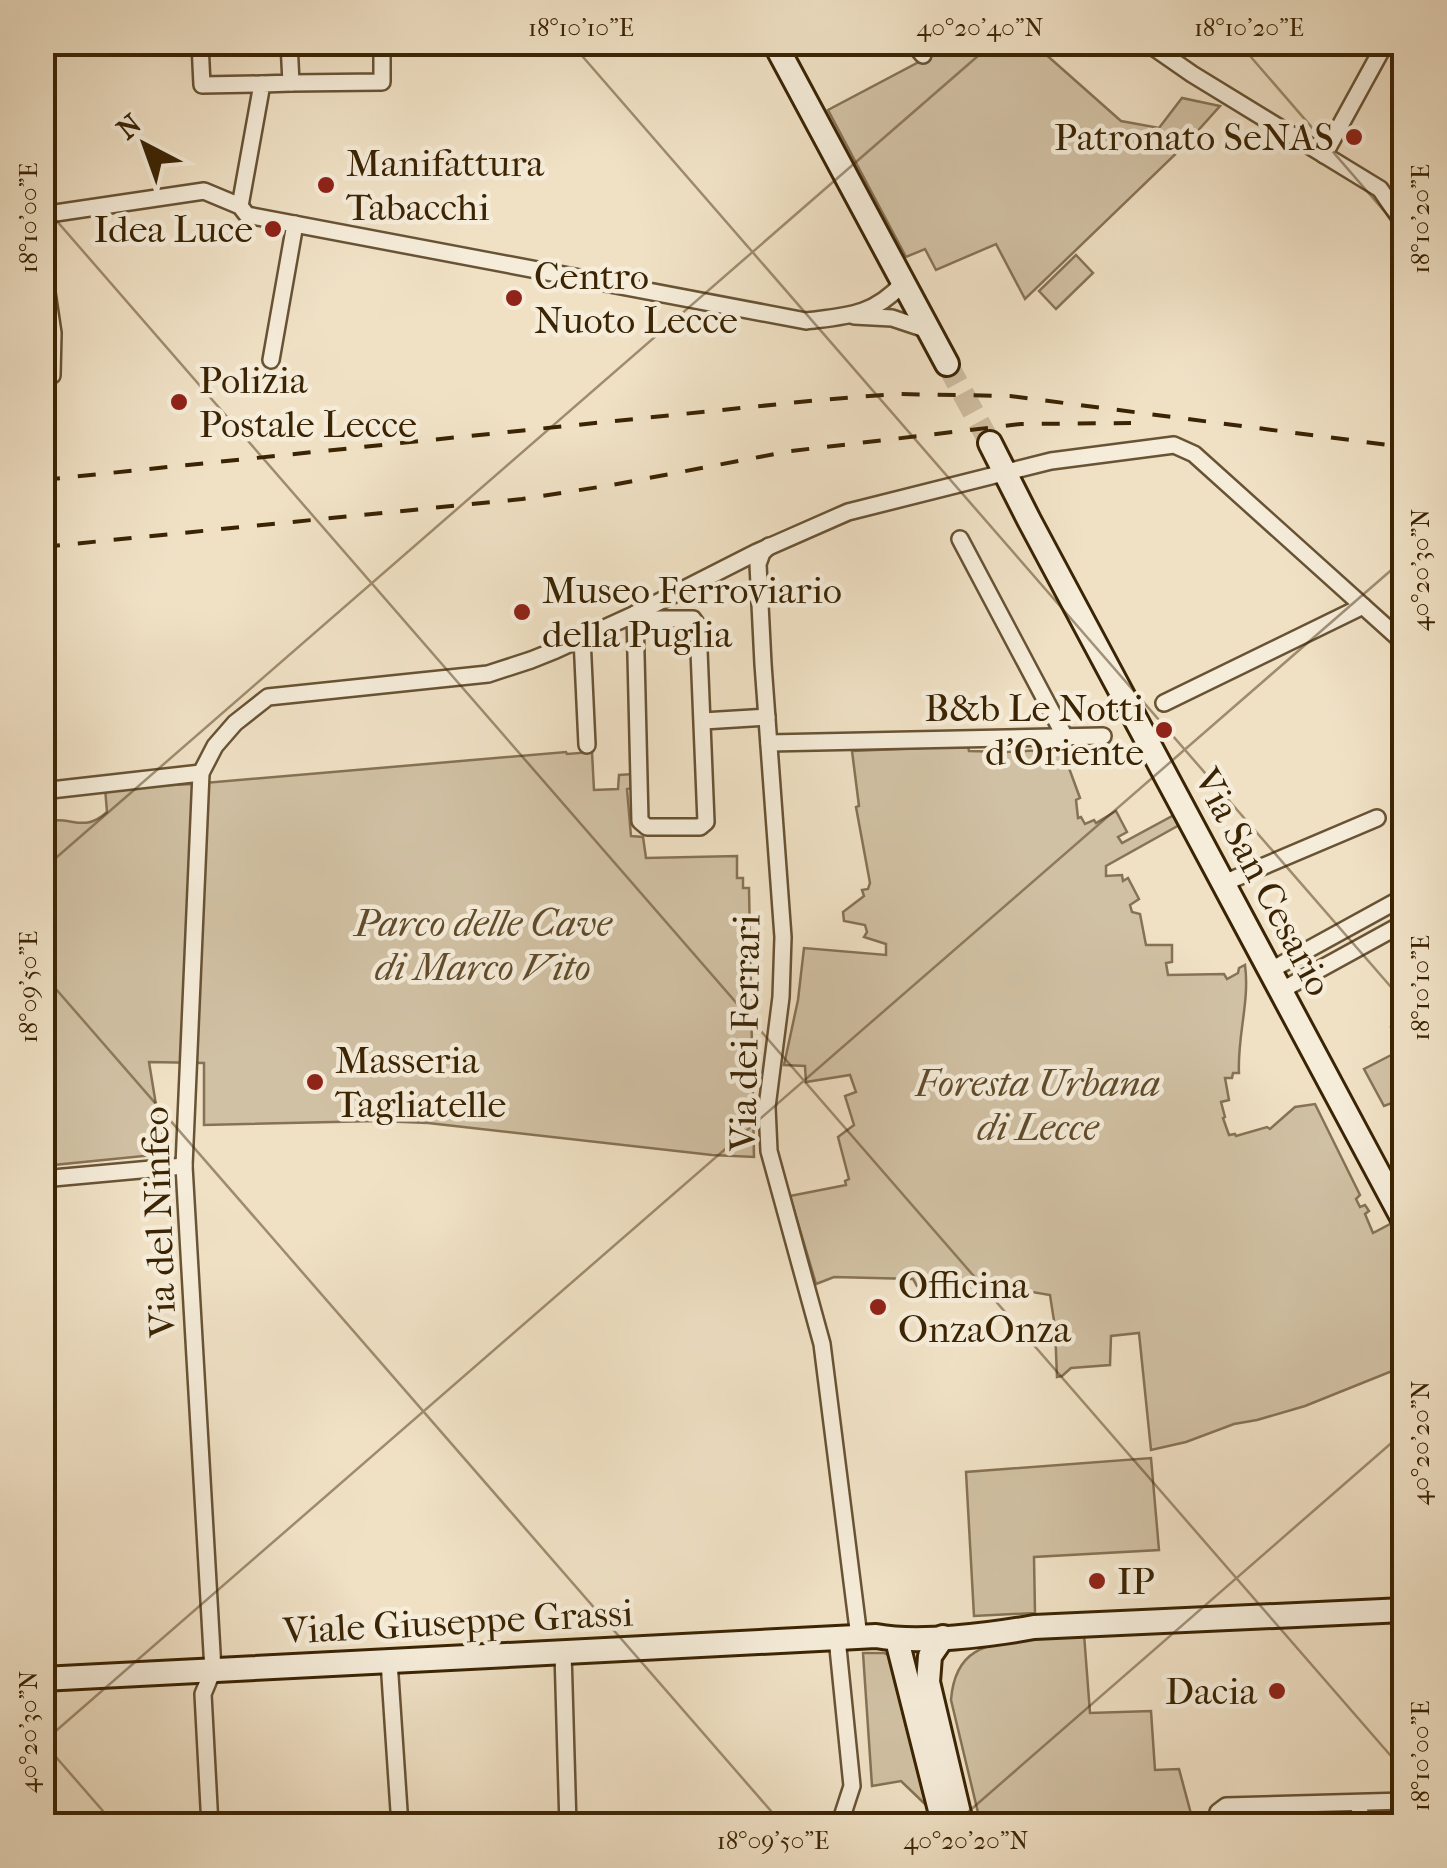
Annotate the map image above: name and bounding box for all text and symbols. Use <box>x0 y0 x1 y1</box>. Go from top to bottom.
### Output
text: 18°10'10"E <box>528 13 634 42</box>
text: 40°20'40"N <box>917 13 1043 42</box>
text: 18°10'20"E <box>1194 13 1304 42</box>
north arrow <box>95 95 195 195</box>
text: N <box>110 107 148 146</box>
place label: Patronato SeNAS <box>1054 115 1334 160</box>
marker: Patronato SeNAS <box>1343 126 1365 148</box>
place label: Manifattura Tabacchi <box>346 141 545 230</box>
text: 18°10'00"E <box>14 162 43 274</box>
text: 18°10'20"E <box>1406 164 1435 274</box>
marker: Manifattura Tabacchi <box>315 174 337 196</box>
place label: Idea Luce <box>94 207 253 252</box>
marker: Idea Luce <box>262 218 284 240</box>
place label: Centro Nuoto Lecce <box>534 254 738 343</box>
marker: Centro Nuoto Lecce <box>503 287 525 309</box>
place label: Polizia Postale Lecce <box>199 358 417 447</box>
marker: Polizia Postale Lecce <box>168 391 190 413</box>
text: 40°20'30"N <box>1406 509 1435 631</box>
place label: Museo Ferroviario della Puglia <box>542 568 842 657</box>
marker: Museo Ferroviario della Puglia <box>511 601 533 623</box>
place label: B&b Le Notti d'Oriente <box>924 686 1144 775</box>
marker: B&b Le Notti d'Oriente <box>1153 719 1175 741</box>
street label: Via San Cesario <box>1184 760 1342 1004</box>
park label: Parco delle Cave di Marco Vito <box>352 901 614 990</box>
street label: Via dei Ferrari <box>720 914 770 1153</box>
text: 18°09'50"E <box>14 931 43 1043</box>
text: 18°10'10"E <box>1406 935 1435 1041</box>
place label: Masseria Tagliatelle <box>335 1038 506 1127</box>
park label: Foresta Urbana di Lecce <box>914 1061 1161 1150</box>
marker: Masseria Tagliatelle <box>304 1071 326 1093</box>
street label: Via del Ninfeo <box>132 1106 186 1339</box>
place label: Officina OnzaOnza <box>898 1263 1072 1352</box>
marker: Officina OnzaOnza <box>867 1296 889 1318</box>
text: 40°20'20"N <box>1406 1380 1435 1506</box>
place label: IP <box>1117 1559 1155 1604</box>
marker: IP <box>1086 1570 1108 1592</box>
street label: Viale Giuseppe Grassi <box>281 1590 634 1654</box>
place label: Dacia <box>1165 1669 1257 1714</box>
text: 40°20'30"N <box>14 1671 43 1793</box>
marker: Dacia <box>1266 1680 1288 1702</box>
text: 18°10'00"E <box>1406 1700 1435 1812</box>
text: 18°09'50"E <box>717 1826 829 1855</box>
text: 40°20'20"N <box>903 1826 1029 1855</box>

